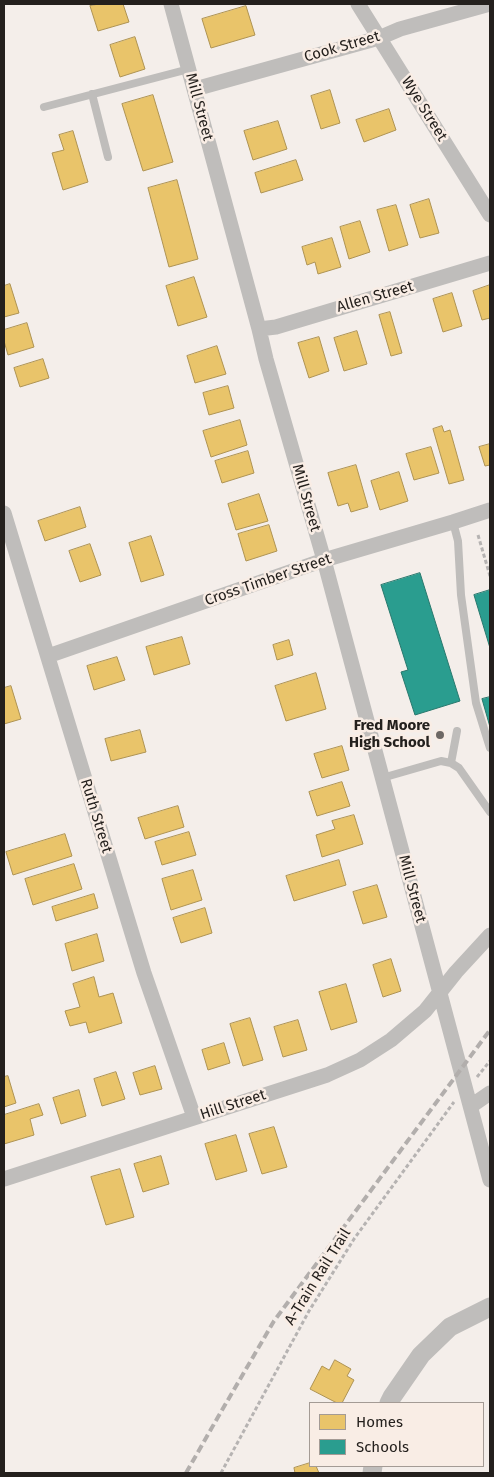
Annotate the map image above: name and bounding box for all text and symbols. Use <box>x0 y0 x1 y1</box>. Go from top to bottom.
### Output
street label: Cook Street <box>302 28 382 66</box>
street label: Mill Street <box>181 71 217 143</box>
street label: Wye Street <box>397 73 451 145</box>
street label: Allen Street <box>335 277 415 317</box>
street label: Mill Street <box>288 462 324 534</box>
street label: Cross Timber Street <box>202 550 334 610</box>
place label: Fred Moore High School <box>349 717 430 752</box>
marker: Fred Moore High School <box>434 729 446 741</box>
street label: Ruth Street <box>76 777 116 855</box>
street label: Mill Street <box>394 853 430 925</box>
street label: Hill Street <box>198 1086 268 1124</box>
street label: A-Train Rail Trail <box>281 1225 355 1329</box>
legend <box>309 1402 484 1467</box>
text: Homes <box>356 1413 403 1431</box>
text: Schools <box>356 1438 409 1456</box>

